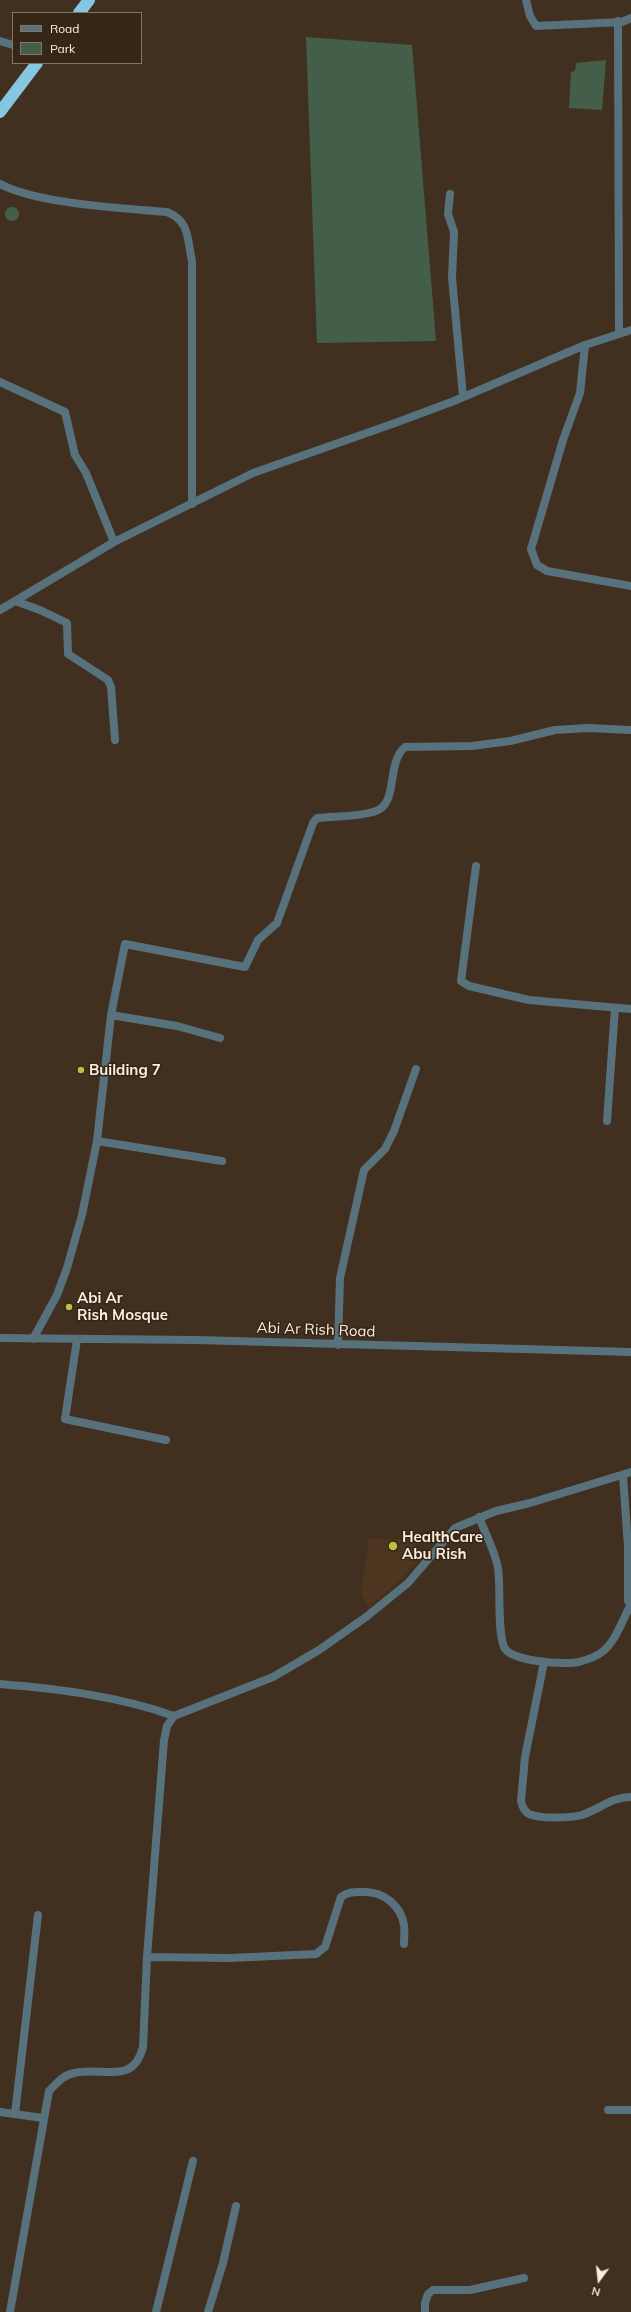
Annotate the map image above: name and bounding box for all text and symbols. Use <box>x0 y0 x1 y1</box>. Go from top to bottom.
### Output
legend <box>12 12 142 64</box>
text: Road <box>50 21 79 36</box>
text: Park <box>50 41 75 56</box>
place label: Building 7 <box>89 1061 161 1079</box>
marker: Building 7 <box>76 1065 86 1075</box>
place label: Abi Ar Rish Mosque <box>77 1289 168 1324</box>
marker: Abi Ar Rish Mosque <box>64 1302 74 1312</box>
street label: Abi Ar Rish Road <box>256 1319 376 1341</box>
place label: HealthCare Abu Rish <box>402 1528 483 1563</box>
marker: HealthCare Abu Rish <box>387 1540 399 1552</box>
north arrow <box>579 2260 619 2300</box>
text: N <box>590 2284 602 2299</box>

